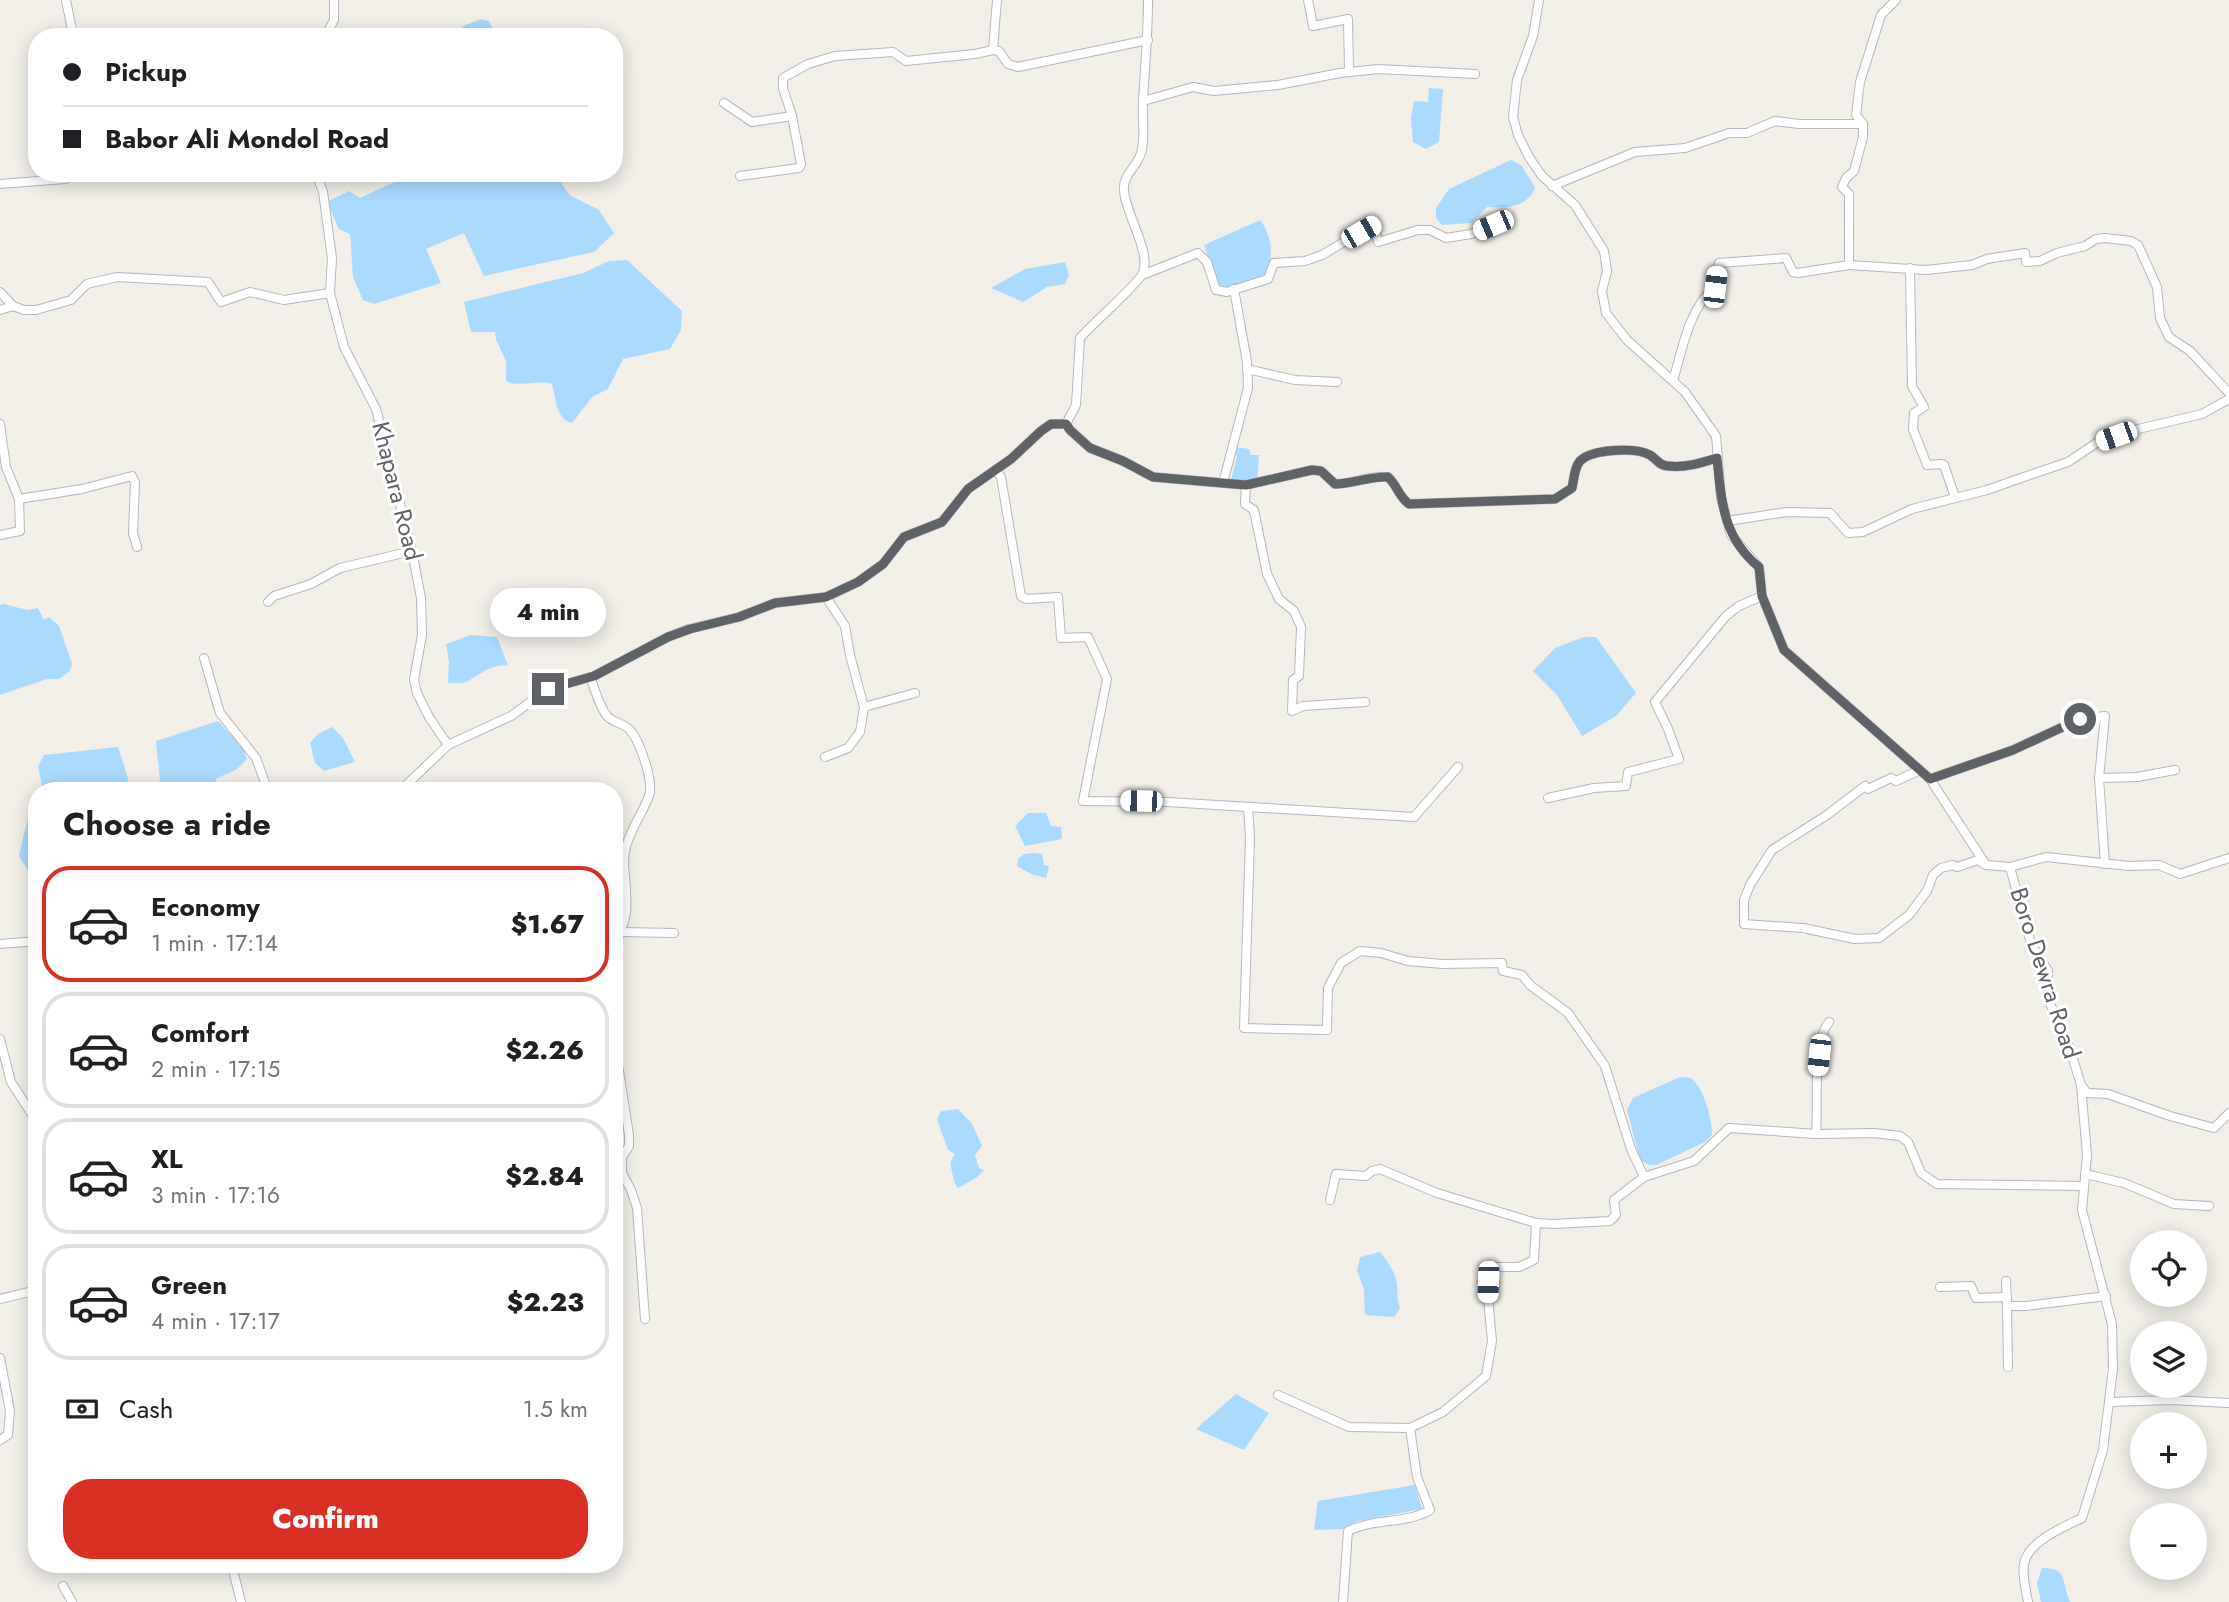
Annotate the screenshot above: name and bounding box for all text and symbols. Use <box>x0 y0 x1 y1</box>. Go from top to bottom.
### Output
text: Pickup <box>105 53 187 91</box>
text: Babor Ali Mondol Road <box>105 120 389 158</box>
car <box>1470 207 1517 243</box>
car <box>1338 212 1385 252</box>
car <box>1703 265 1728 309</box>
street label: Khapara Road <box>363 418 432 564</box>
car <box>2093 419 2140 453</box>
callout: 4 min <box>490 588 606 636</box>
text: 4 min <box>517 595 579 629</box>
route end <box>532 673 564 705</box>
route start <box>2064 703 2096 735</box>
car <box>1120 790 1163 812</box>
text: Choose a ride <box>63 801 271 847</box>
street label: Boro Dewra Road <box>2001 883 2090 1063</box>
text: Economy <box>151 888 260 926</box>
icon: car <box>67 893 130 956</box>
text: $1.67 <box>511 905 584 943</box>
text: 1 min · 17:14 <box>151 926 278 960</box>
text: Comfort <box>151 1014 249 1052</box>
icon: car <box>67 1019 130 1082</box>
text: $2.26 <box>505 1031 584 1069</box>
car <box>1807 1033 1832 1077</box>
text: 2 min · 17:15 <box>151 1052 280 1086</box>
text: XL <box>151 1140 183 1178</box>
icon: car <box>67 1145 130 1208</box>
text: $2.84 <box>505 1157 584 1195</box>
text: 3 min · 17:16 <box>151 1178 280 1212</box>
map controls <box>2130 1230 2207 1580</box>
button: locate <box>2130 1230 2207 1307</box>
car <box>1477 1261 1500 1303</box>
text: Green <box>151 1266 227 1304</box>
icon: car <box>67 1271 130 1334</box>
text: $2.23 <box>507 1283 584 1321</box>
text: 4 min · 17:17 <box>151 1304 280 1338</box>
button: layers <box>2130 1321 2207 1398</box>
icon: cash <box>63 1390 101 1428</box>
text: Cash <box>119 1390 173 1428</box>
text: 1.5 km <box>523 1392 588 1426</box>
button: + <box>2130 1412 2207 1489</box>
button: Confirm <box>63 1479 588 1559</box>
button: − <box>2130 1503 2207 1580</box>

